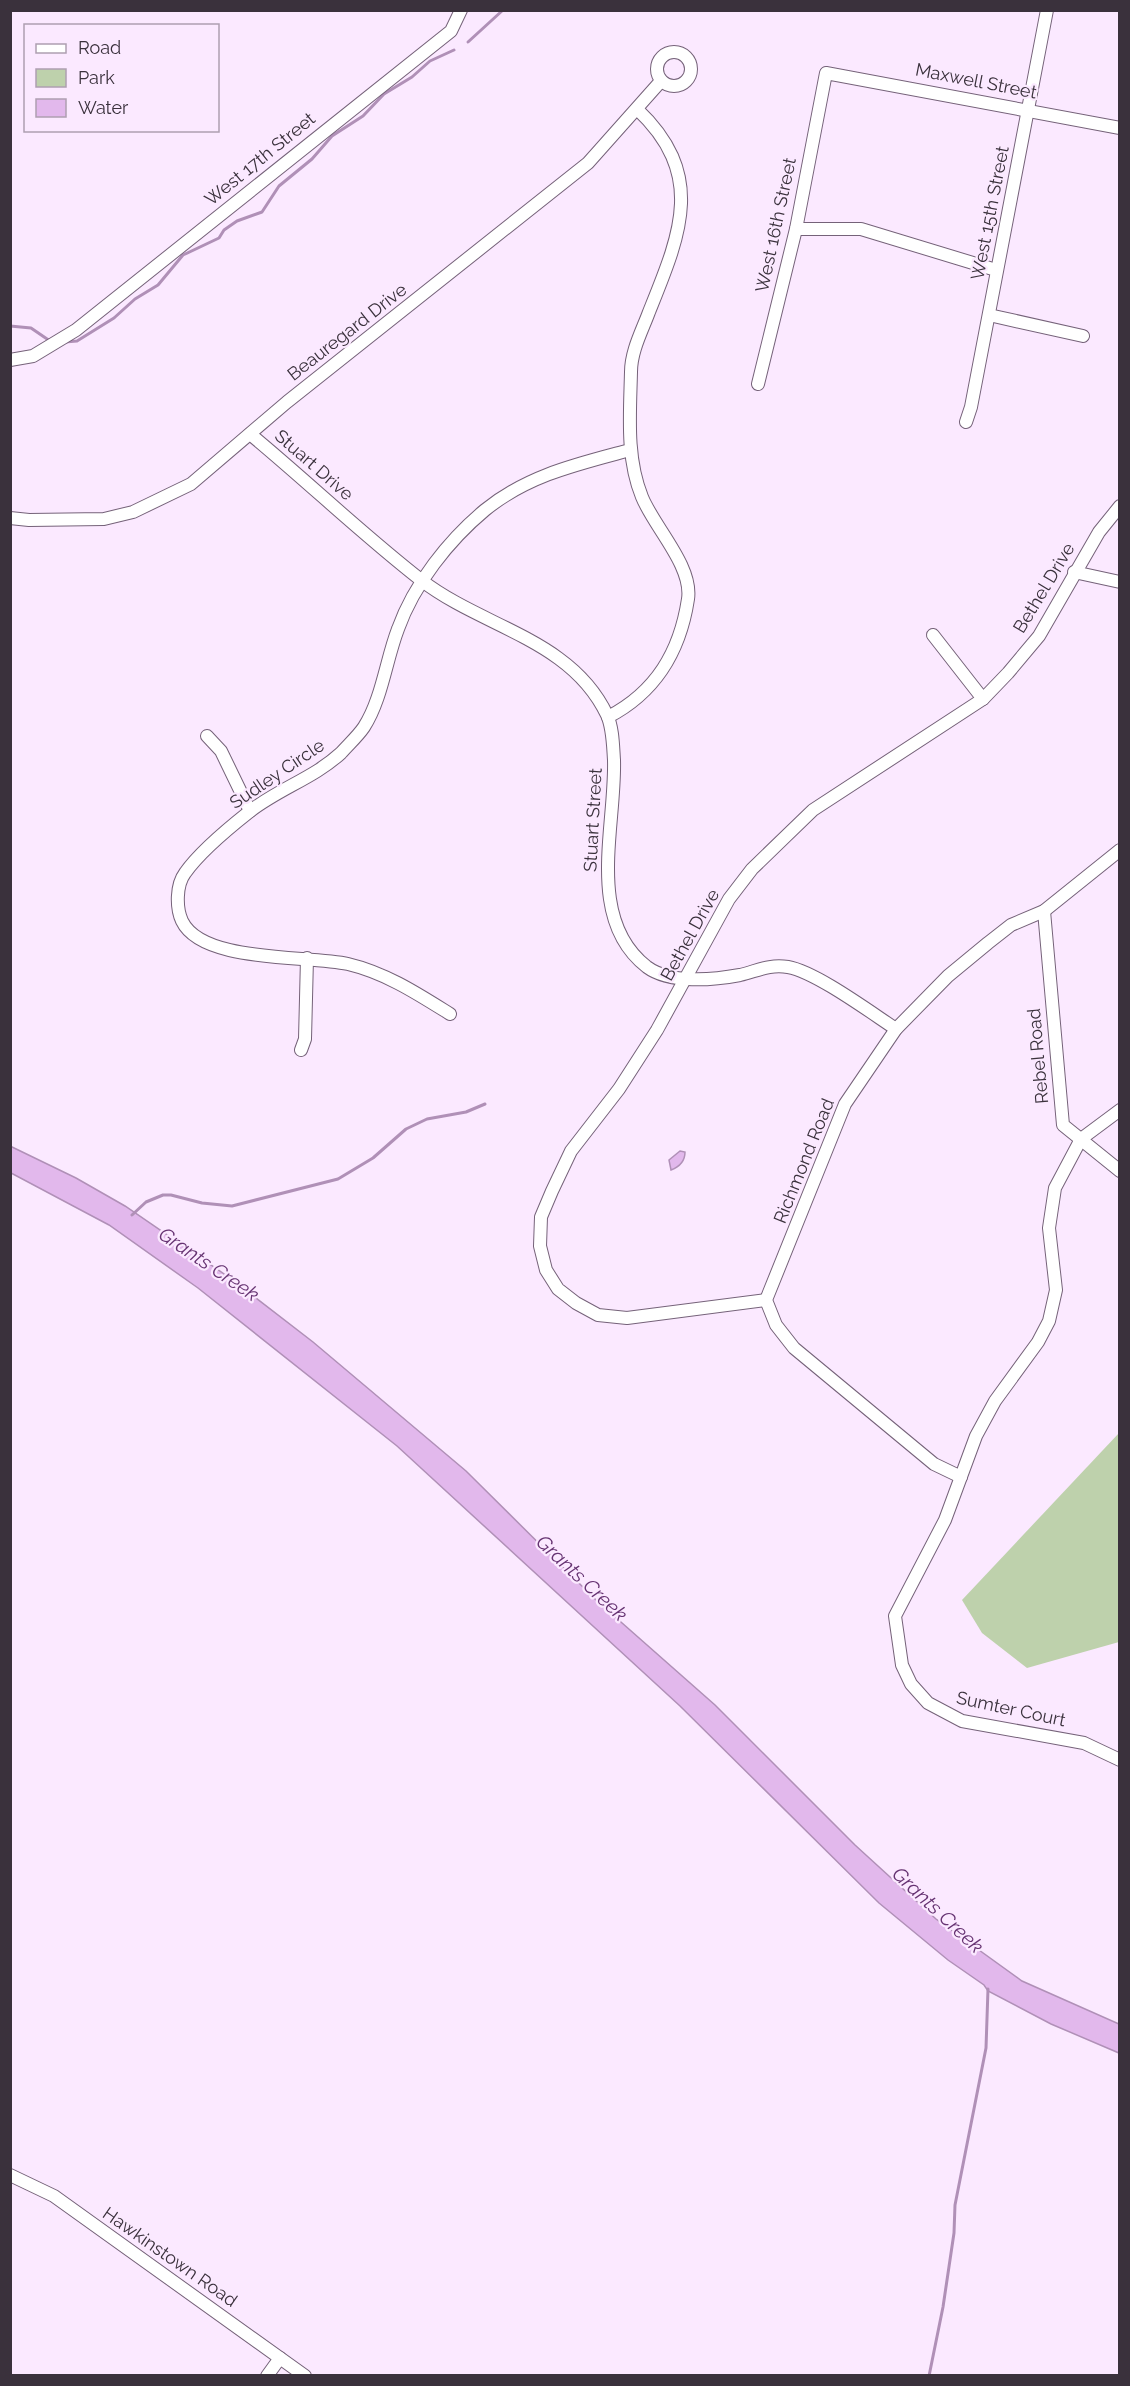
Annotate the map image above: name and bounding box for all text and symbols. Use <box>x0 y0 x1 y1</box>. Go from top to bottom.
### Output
legend <box>24 24 219 132</box>
text: Road <box>78 37 121 58</box>
street label: Maxwell Street <box>914 58 1039 103</box>
text: Park <box>78 67 115 88</box>
text: Water <box>78 97 129 118</box>
street label: West 17th Street <box>200 108 319 209</box>
street label: West 15th Street <box>966 144 1013 282</box>
street label: West 16th Street <box>751 156 800 294</box>
street label: Beauregard Drive <box>283 278 411 385</box>
street label: Stuart Drive <box>271 425 358 505</box>
street label: Bethel Drive <box>1008 538 1079 637</box>
street label: Sudley Circle <box>225 734 328 813</box>
street label: Stuart Street <box>579 767 606 873</box>
street label: Bethel Drive <box>656 885 724 984</box>
street label: Rebel Road <box>1023 1007 1052 1105</box>
street label: Richmond Road <box>769 1095 838 1226</box>
water label: Grants Creek <box>154 1222 264 1307</box>
water label: Grants Creek <box>531 1530 633 1626</box>
street label: Sumter Court <box>955 1687 1068 1730</box>
water label: Grants Creek <box>887 1862 989 1958</box>
street label: Hawkinstown Road <box>99 2202 241 2311</box>

